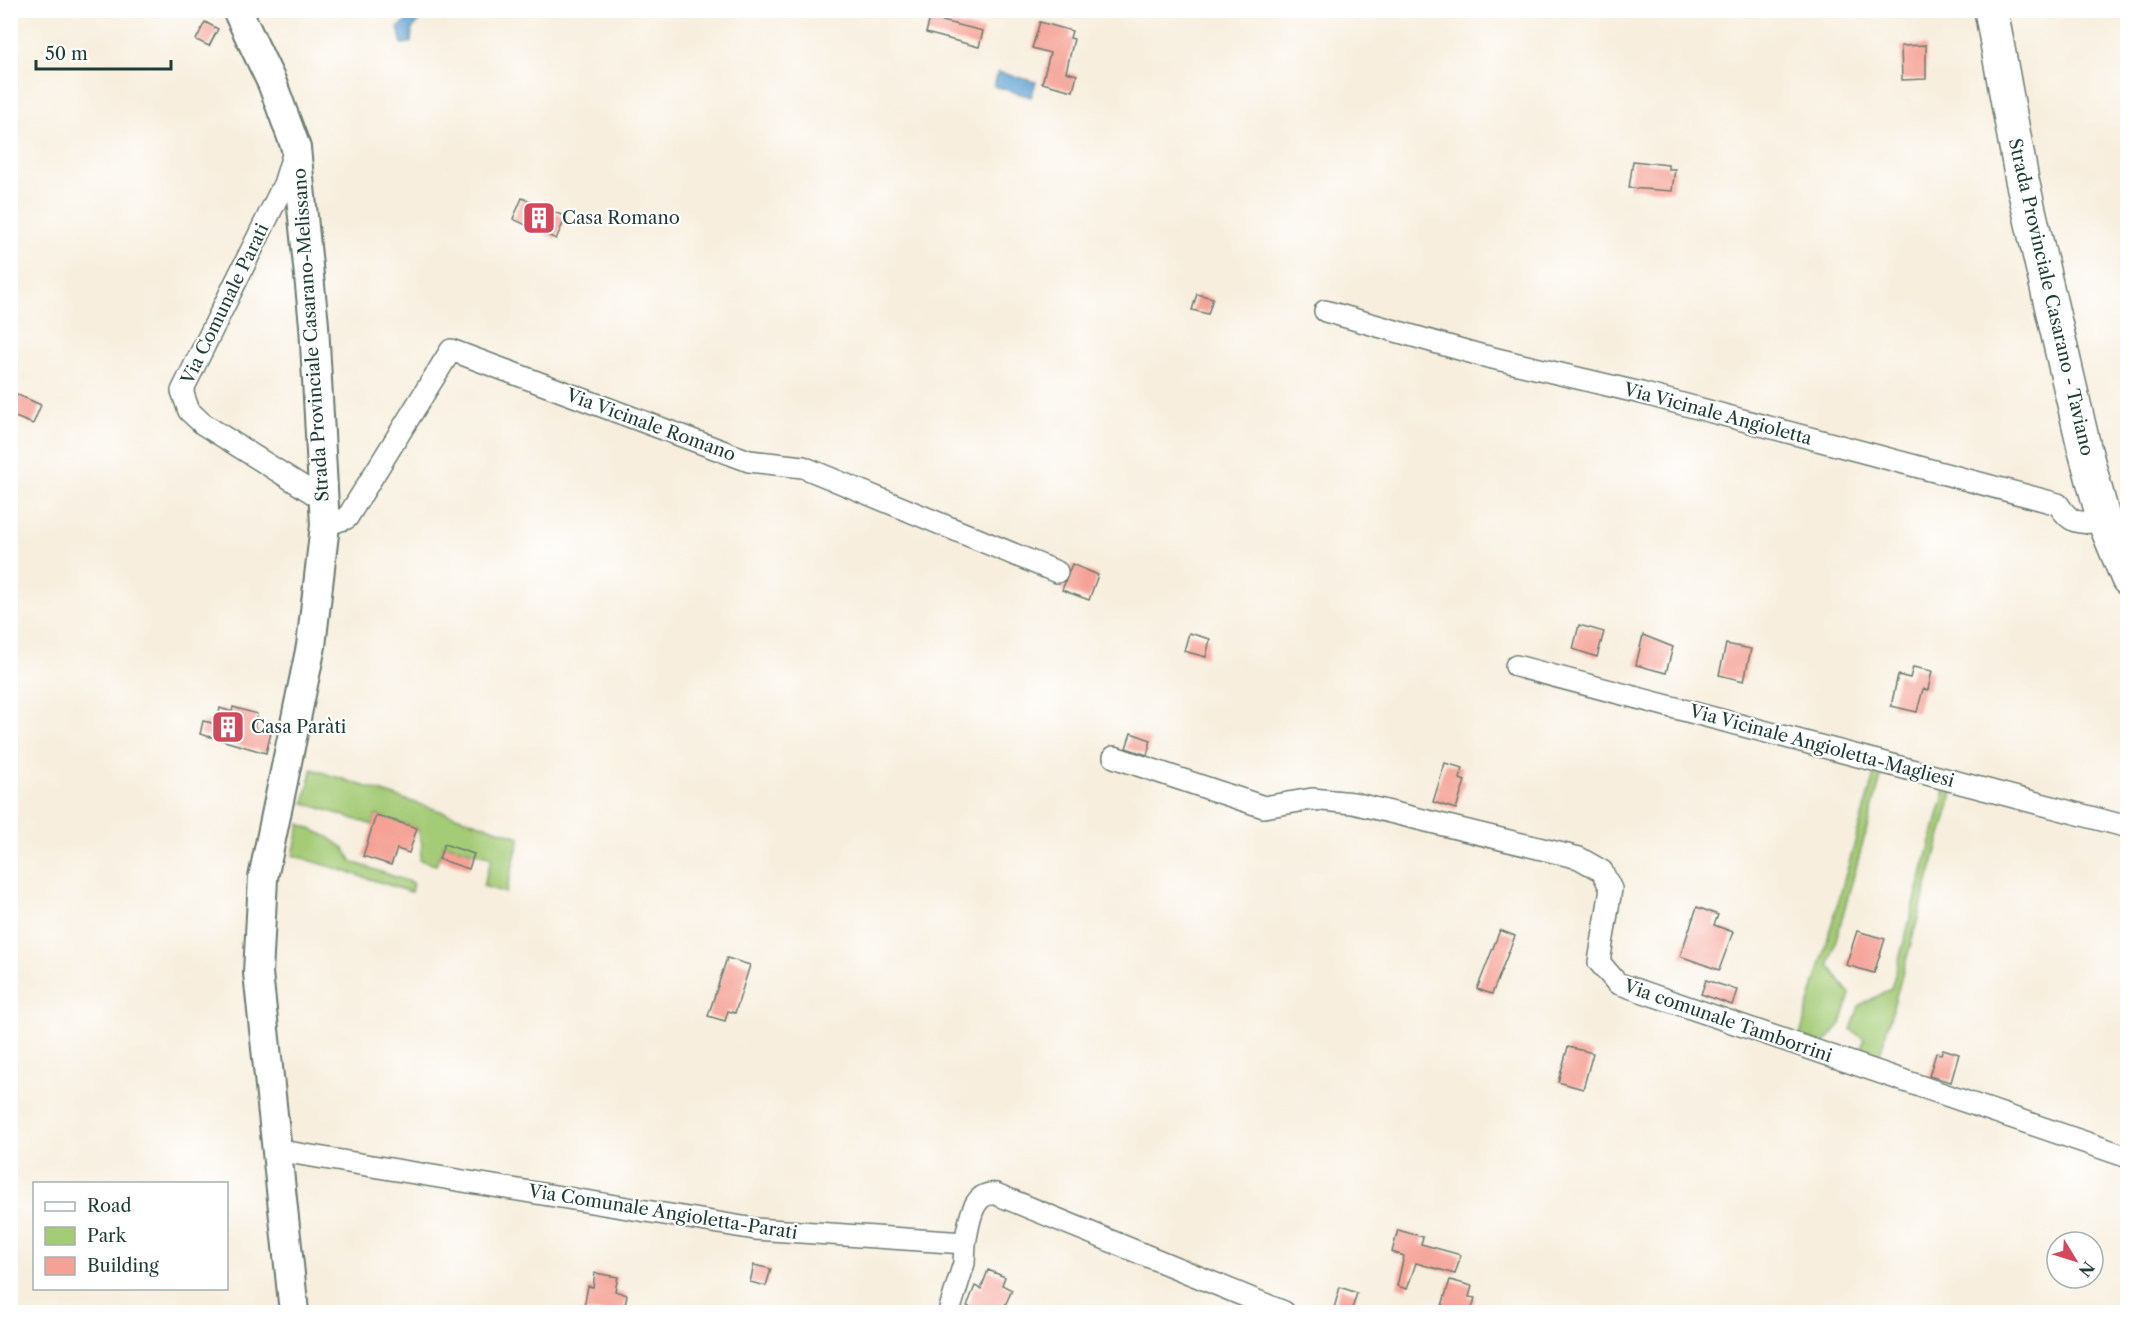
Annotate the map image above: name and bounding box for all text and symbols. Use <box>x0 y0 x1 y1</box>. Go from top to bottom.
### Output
scale bar <box>36 33 171 71</box>
text: 50 m <box>45 43 88 65</box>
street label: Strada Provinciale Casarano - Taviano <box>2004 136 2098 458</box>
street label: Strada Provinciale Casarano-Melissano <box>288 167 334 503</box>
building icon: Casa Romano <box>521 200 557 236</box>
place label: Casa Romano <box>562 207 680 229</box>
street label: Via Comunale Parati <box>176 220 274 389</box>
street label: Via Vicinale Angioletta <box>1621 378 1815 450</box>
street label: Via Vicinale Romano <box>562 384 739 466</box>
street label: Via Vicinale Angioletta-Magliesi <box>1686 700 1957 792</box>
building icon: Casa Paràti <box>210 709 246 745</box>
place label: Casa Paràti <box>251 716 347 738</box>
street label: Via comunale Tamborrini <box>1620 975 1835 1067</box>
street label: Via Comunale Angioletta-Parati <box>526 1180 799 1244</box>
legend <box>33 1182 228 1290</box>
text: Road <box>87 1195 132 1217</box>
text: Park <box>87 1225 128 1247</box>
north arrow <box>2045 1230 2105 1290</box>
text: Building <box>87 1255 159 1277</box>
text: N <box>2075 1258 2099 1281</box>

